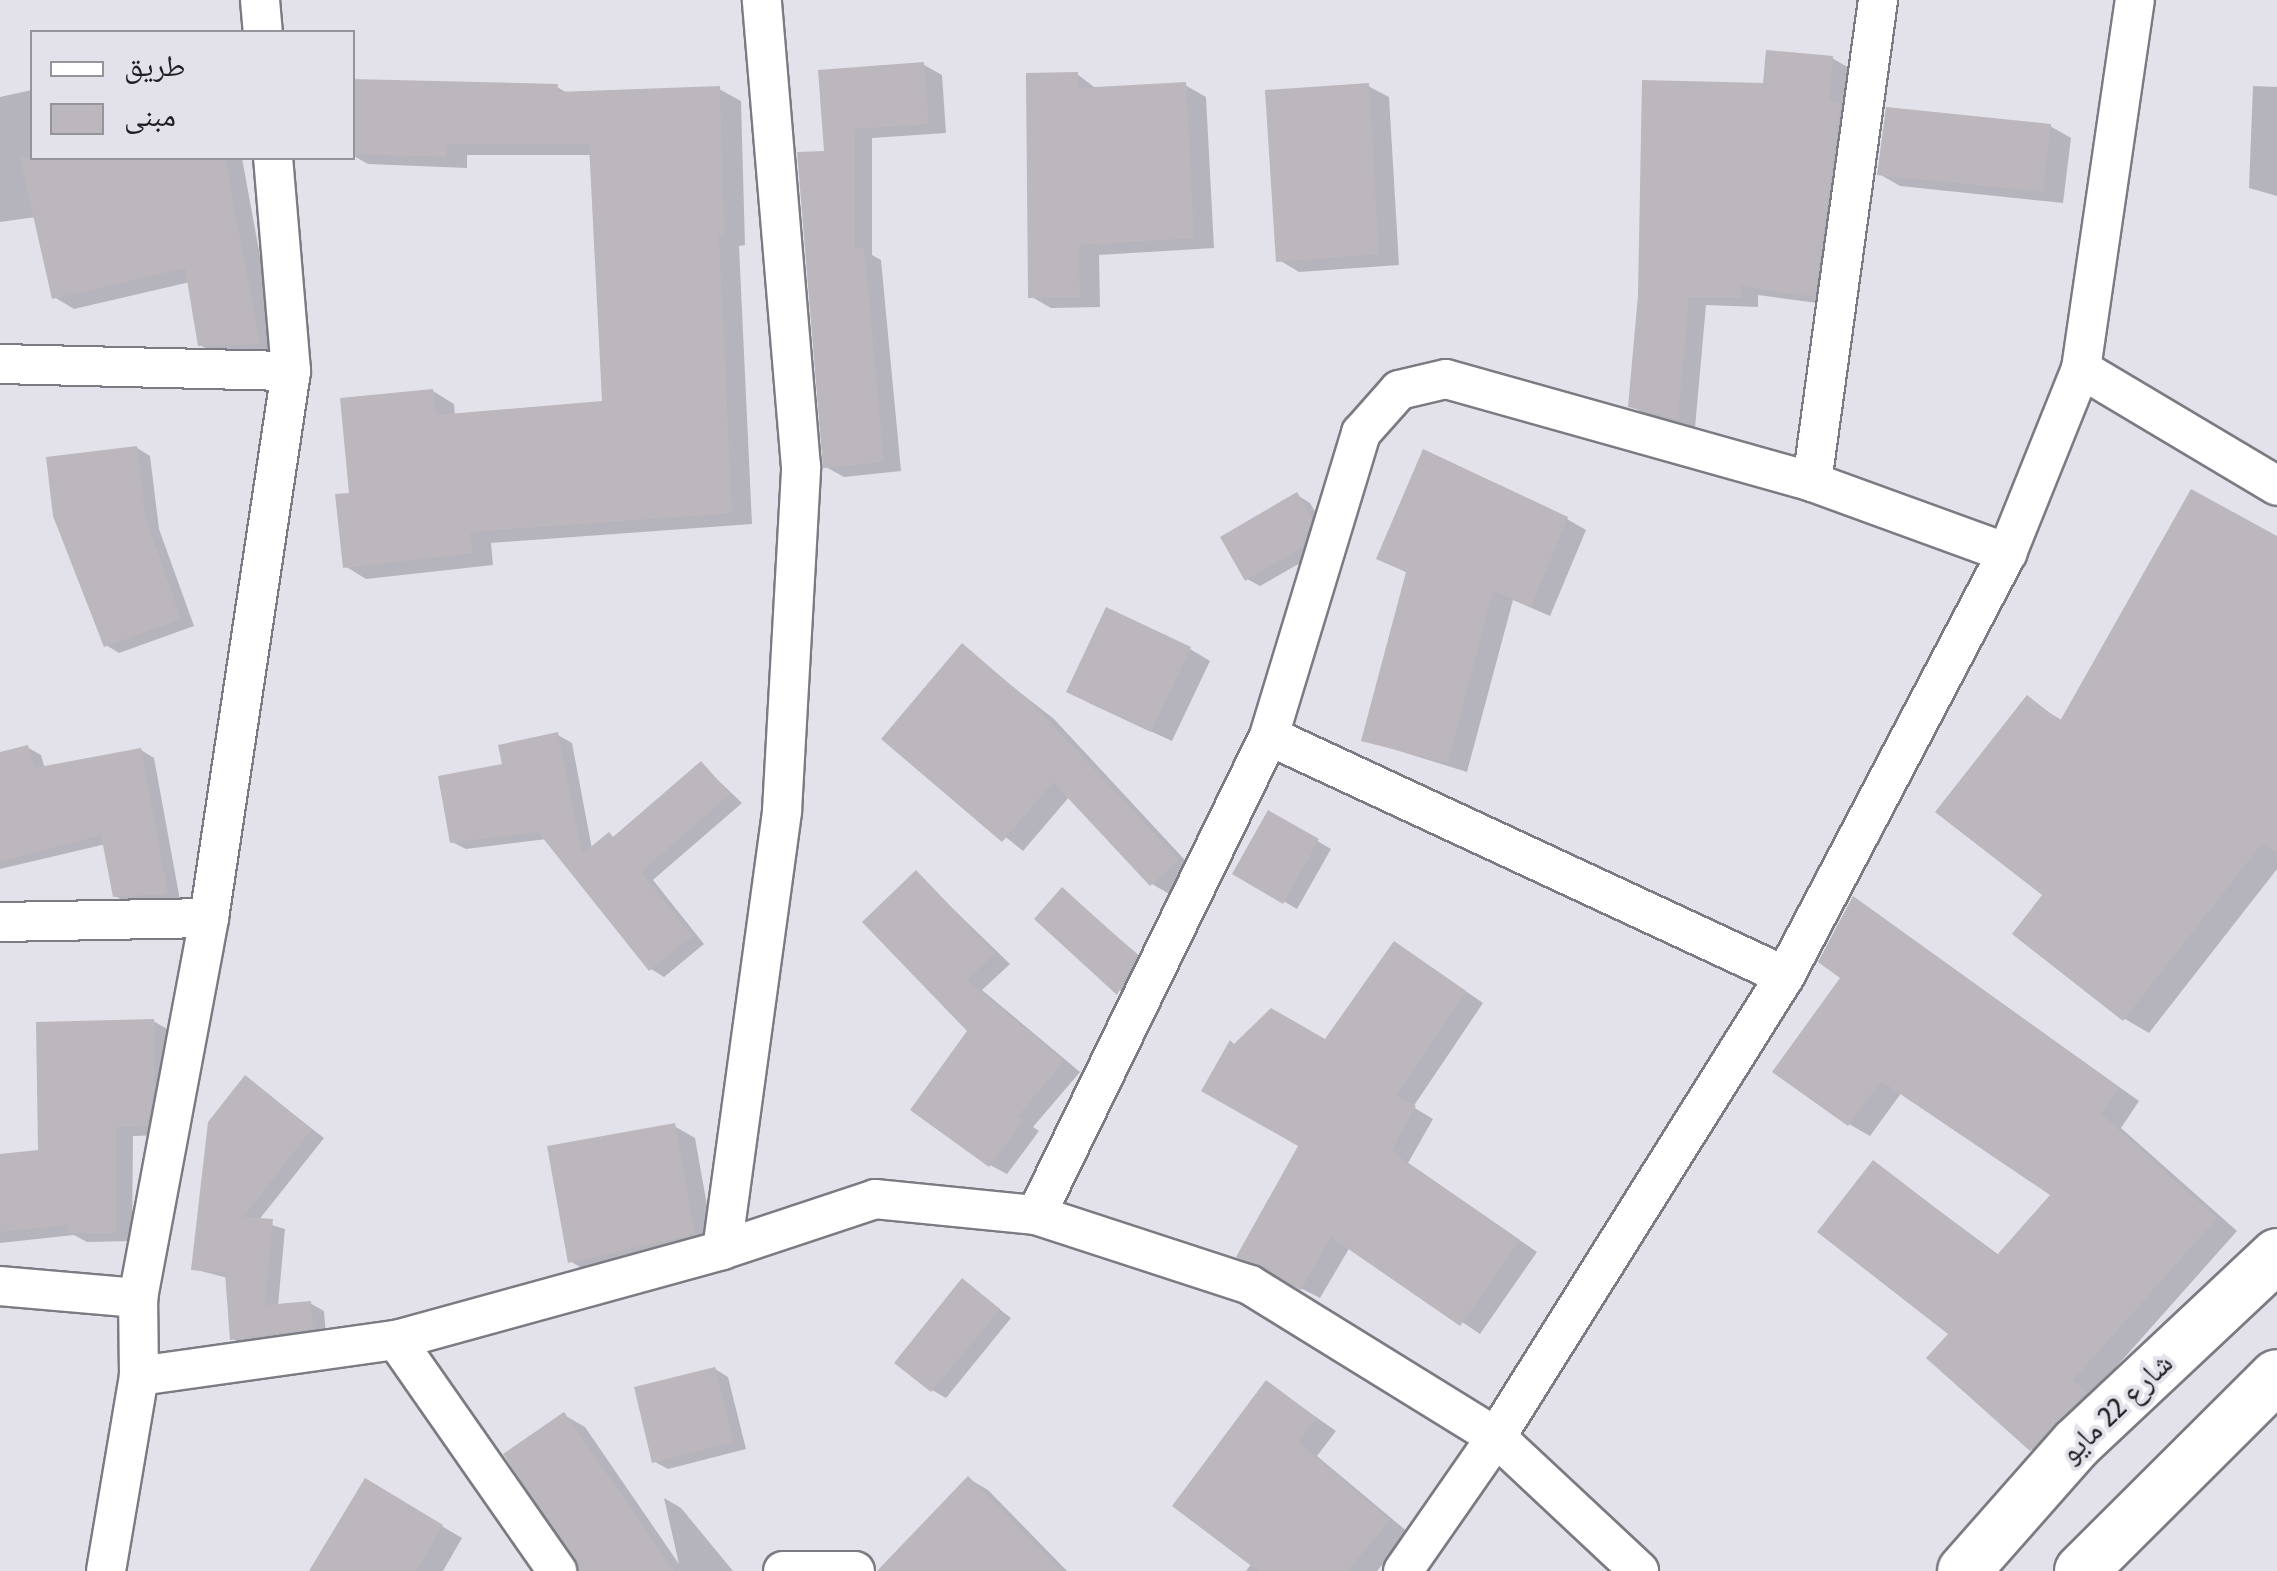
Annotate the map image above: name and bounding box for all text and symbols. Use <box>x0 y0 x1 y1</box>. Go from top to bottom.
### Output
legend <box>30 30 355 160</box>
text: طريق <box>124 48 185 84</box>
text: مبنى <box>124 98 176 134</box>
street label: شارع 22 مايو <box>2052 1345 2180 1471</box>

